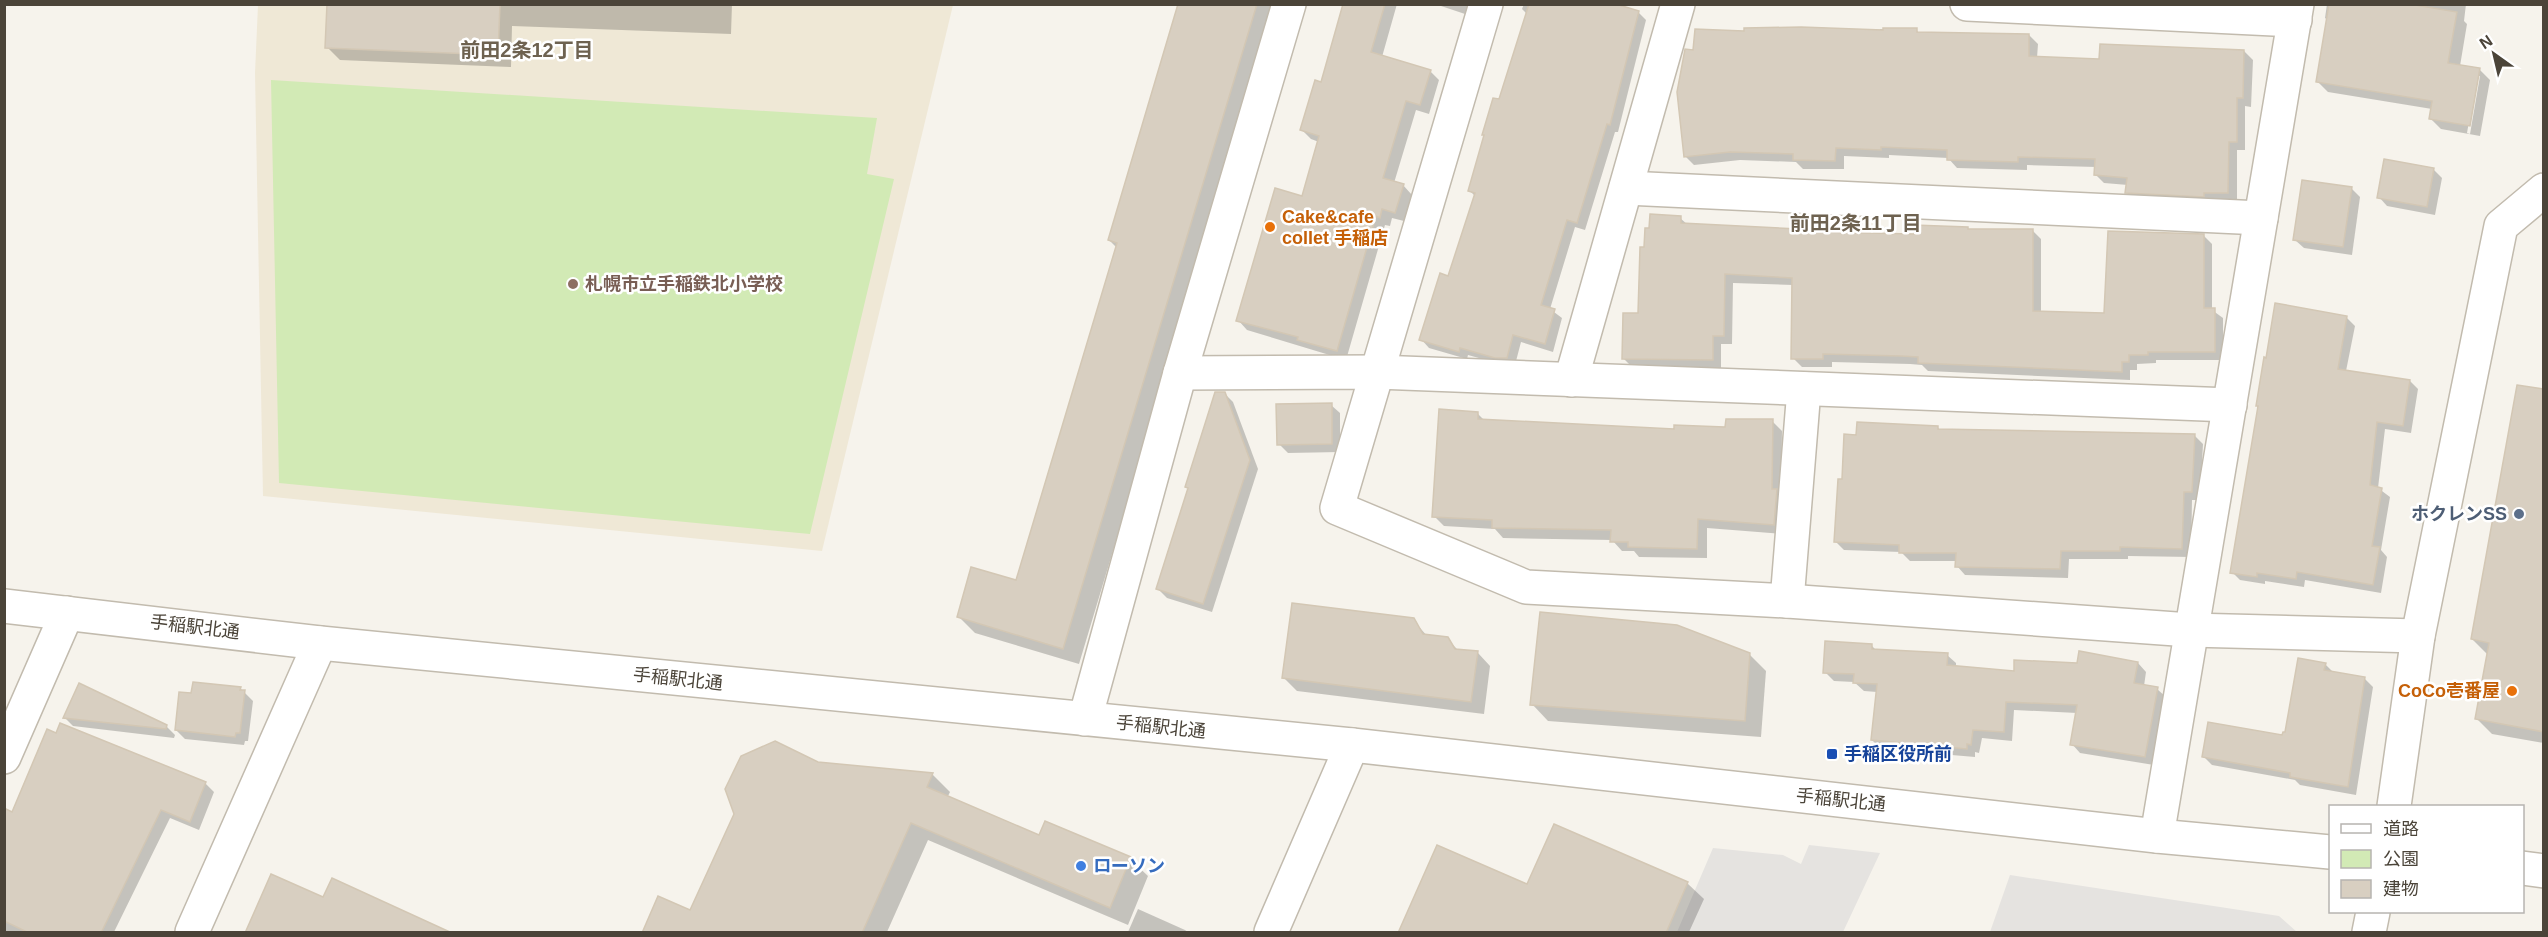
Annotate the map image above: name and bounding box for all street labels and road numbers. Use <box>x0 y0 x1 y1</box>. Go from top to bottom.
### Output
street label: 手稲駅北通 <box>149 612 241 642</box>
street label: 手稲駅北通 <box>632 664 724 694</box>
street label: 手稲駅北通 <box>1115 712 1207 742</box>
street label: 手稲駅北通 <box>1795 785 1887 815</box>

